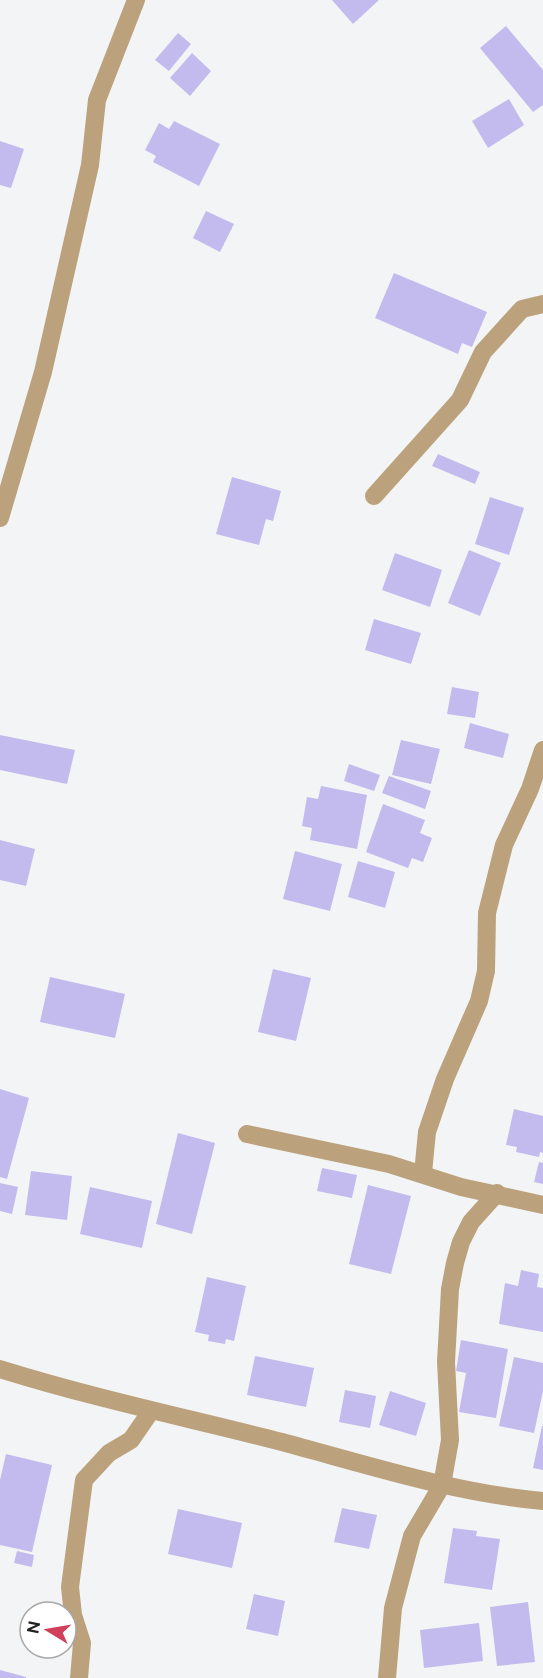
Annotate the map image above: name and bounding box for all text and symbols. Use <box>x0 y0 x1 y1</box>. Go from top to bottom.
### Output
north arrow <box>18 1600 78 1660</box>
text: N <box>23 1619 44 1635</box>

